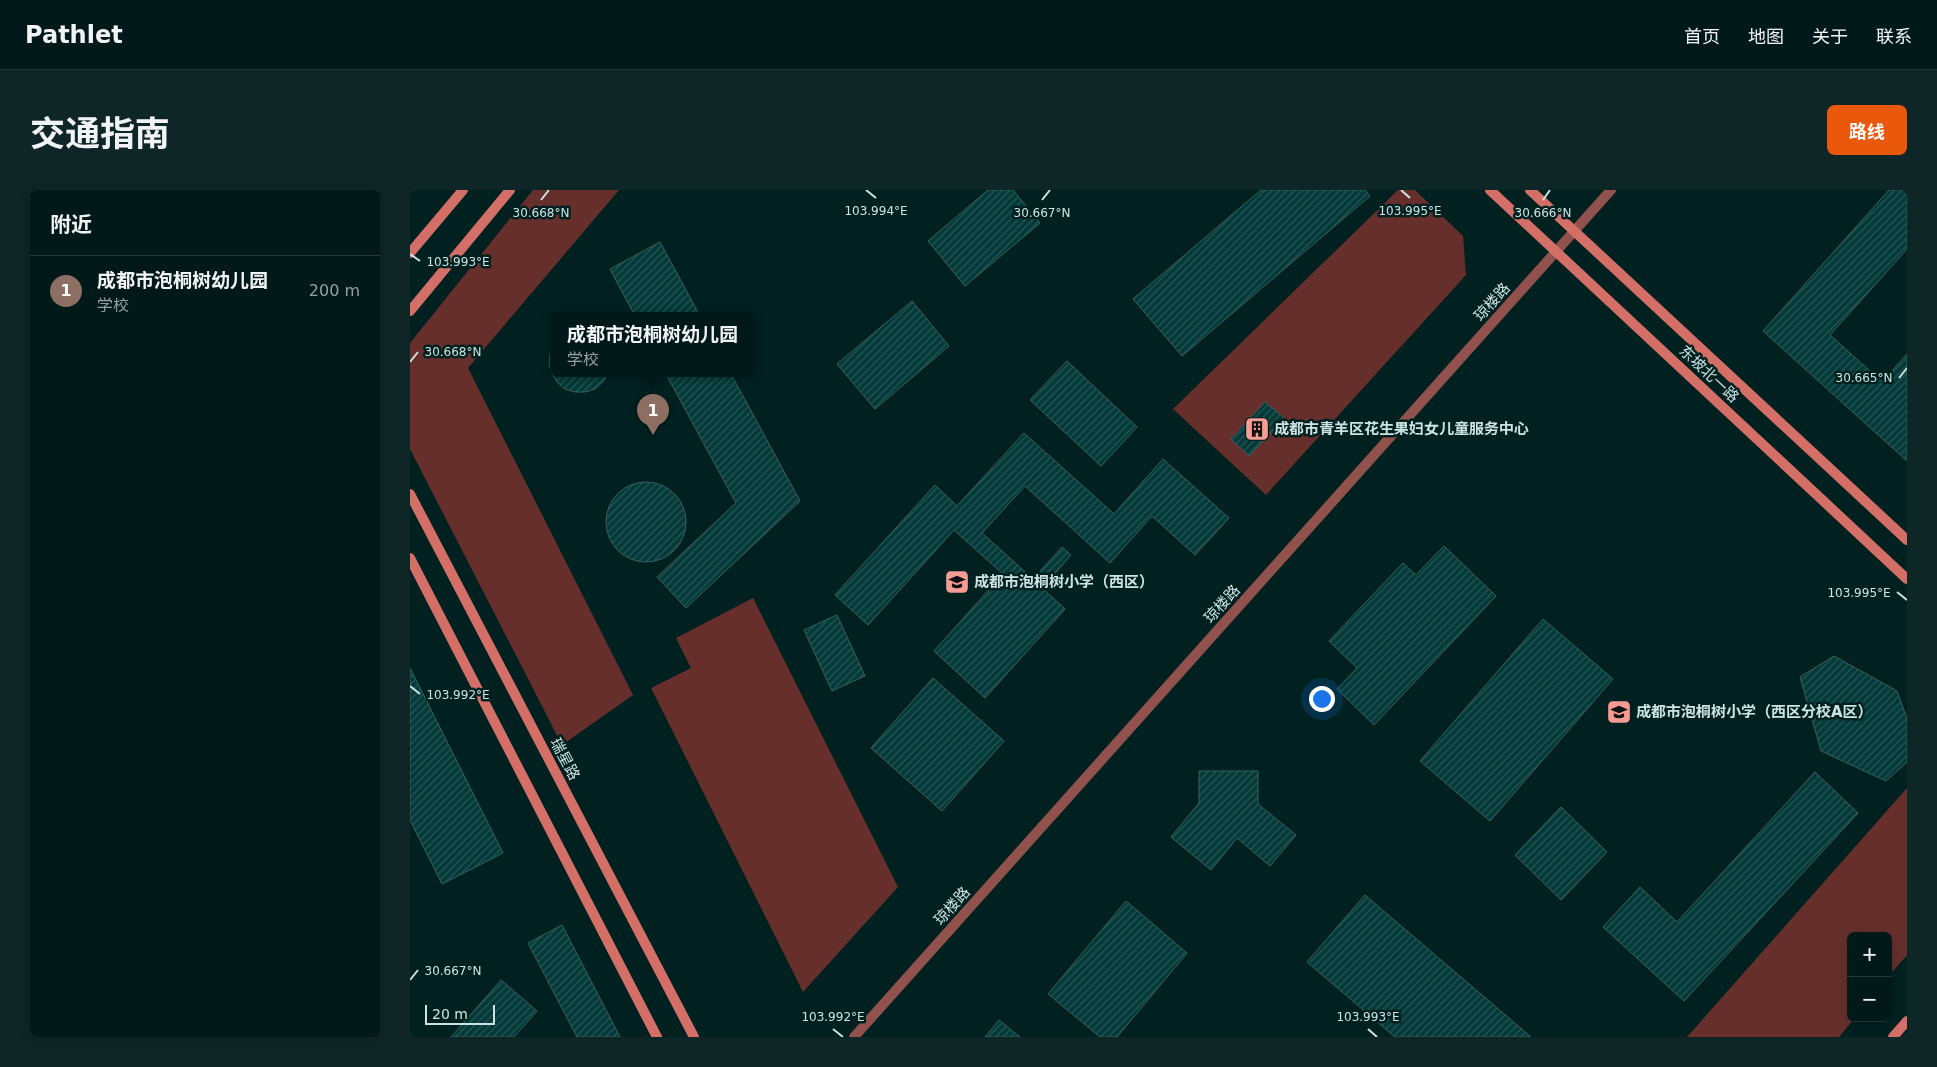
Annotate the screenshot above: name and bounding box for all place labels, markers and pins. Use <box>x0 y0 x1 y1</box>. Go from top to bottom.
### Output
pin: 1 <box>637 394 669 435</box>
building icon: 成都市青羊区花生果妇女儿童服务中心 <box>1244 416 1270 442</box>
place label: 成都市青羊区花生果妇女儿童服务中心 <box>1274 420 1529 438</box>
school or university icon: 成都市泡桐树小学（西区） <box>944 569 970 595</box>
place label: 成都市泡桐树小学（西区） <box>974 573 1154 591</box>
school or university icon: 成都市泡桐树小学（西区分校A区） <box>1606 699 1632 725</box>
place label: 成都市泡桐树小学（西区分校A区） <box>1636 703 1873 721</box>

